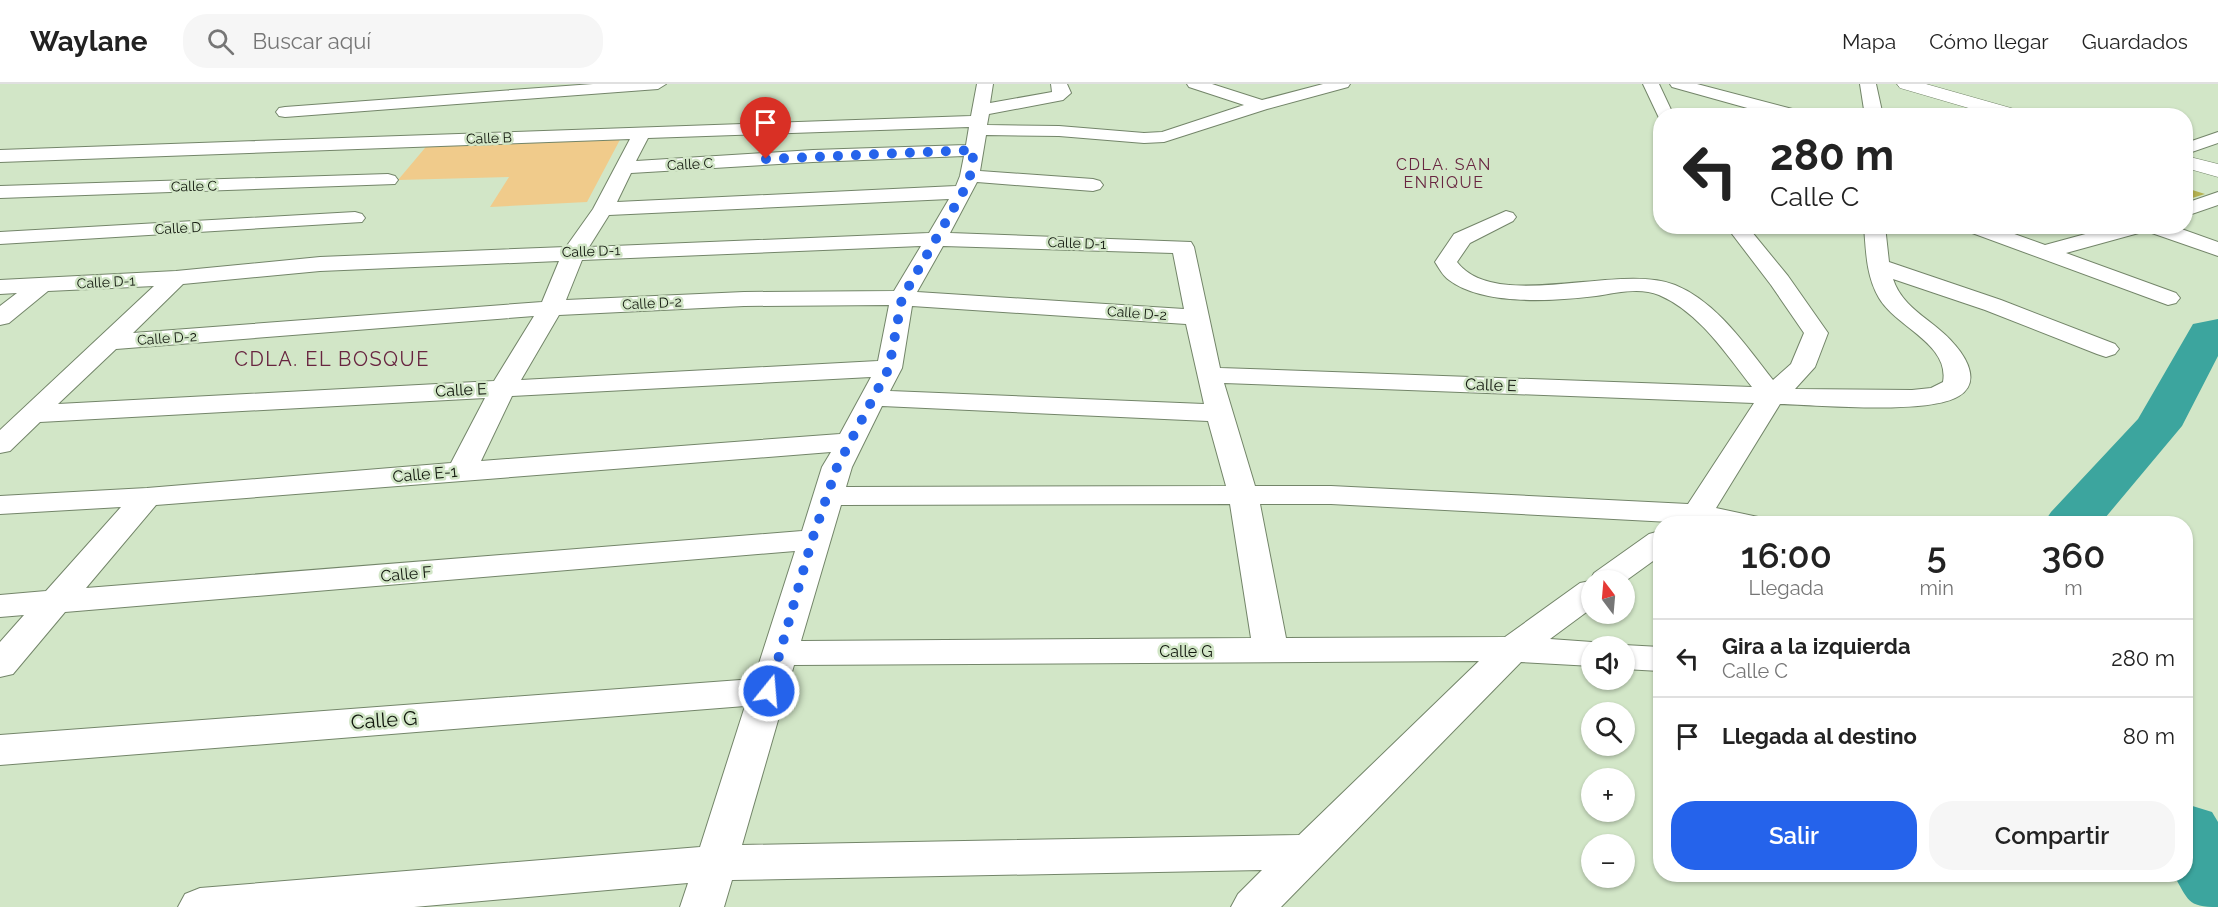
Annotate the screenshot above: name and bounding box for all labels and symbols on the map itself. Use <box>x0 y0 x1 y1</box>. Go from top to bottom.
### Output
pin <box>740 97 791 159</box>
street label: Calle B <box>466 129 512 147</box>
street label: Calle C <box>666 155 714 173</box>
district label: CDLA. SAN ENRIQUE <box>1396 155 1492 192</box>
street label: Calle C <box>171 178 218 194</box>
street label: Calle D <box>154 219 202 237</box>
street label: Calle D-1 <box>1048 234 1106 252</box>
street label: Calle D-1 <box>562 242 620 260</box>
street label: Calle D-1 <box>76 272 136 292</box>
street label: Calle D-2 <box>622 293 682 313</box>
street label: Calle D-2 <box>1107 303 1167 323</box>
street label: Calle D-2 <box>137 328 197 348</box>
district label: CDLA. EL BOSQUE <box>234 347 430 371</box>
street label: Calle E <box>1465 375 1517 395</box>
street label: Calle E <box>435 379 488 401</box>
street label: Calle E-1 <box>392 462 458 486</box>
street label: Calle F <box>380 562 432 586</box>
north arrow <box>1581 570 1635 624</box>
street label: Calle G <box>1159 642 1213 661</box>
position arrow <box>737 659 801 723</box>
street label: Calle G <box>350 706 418 734</box>

